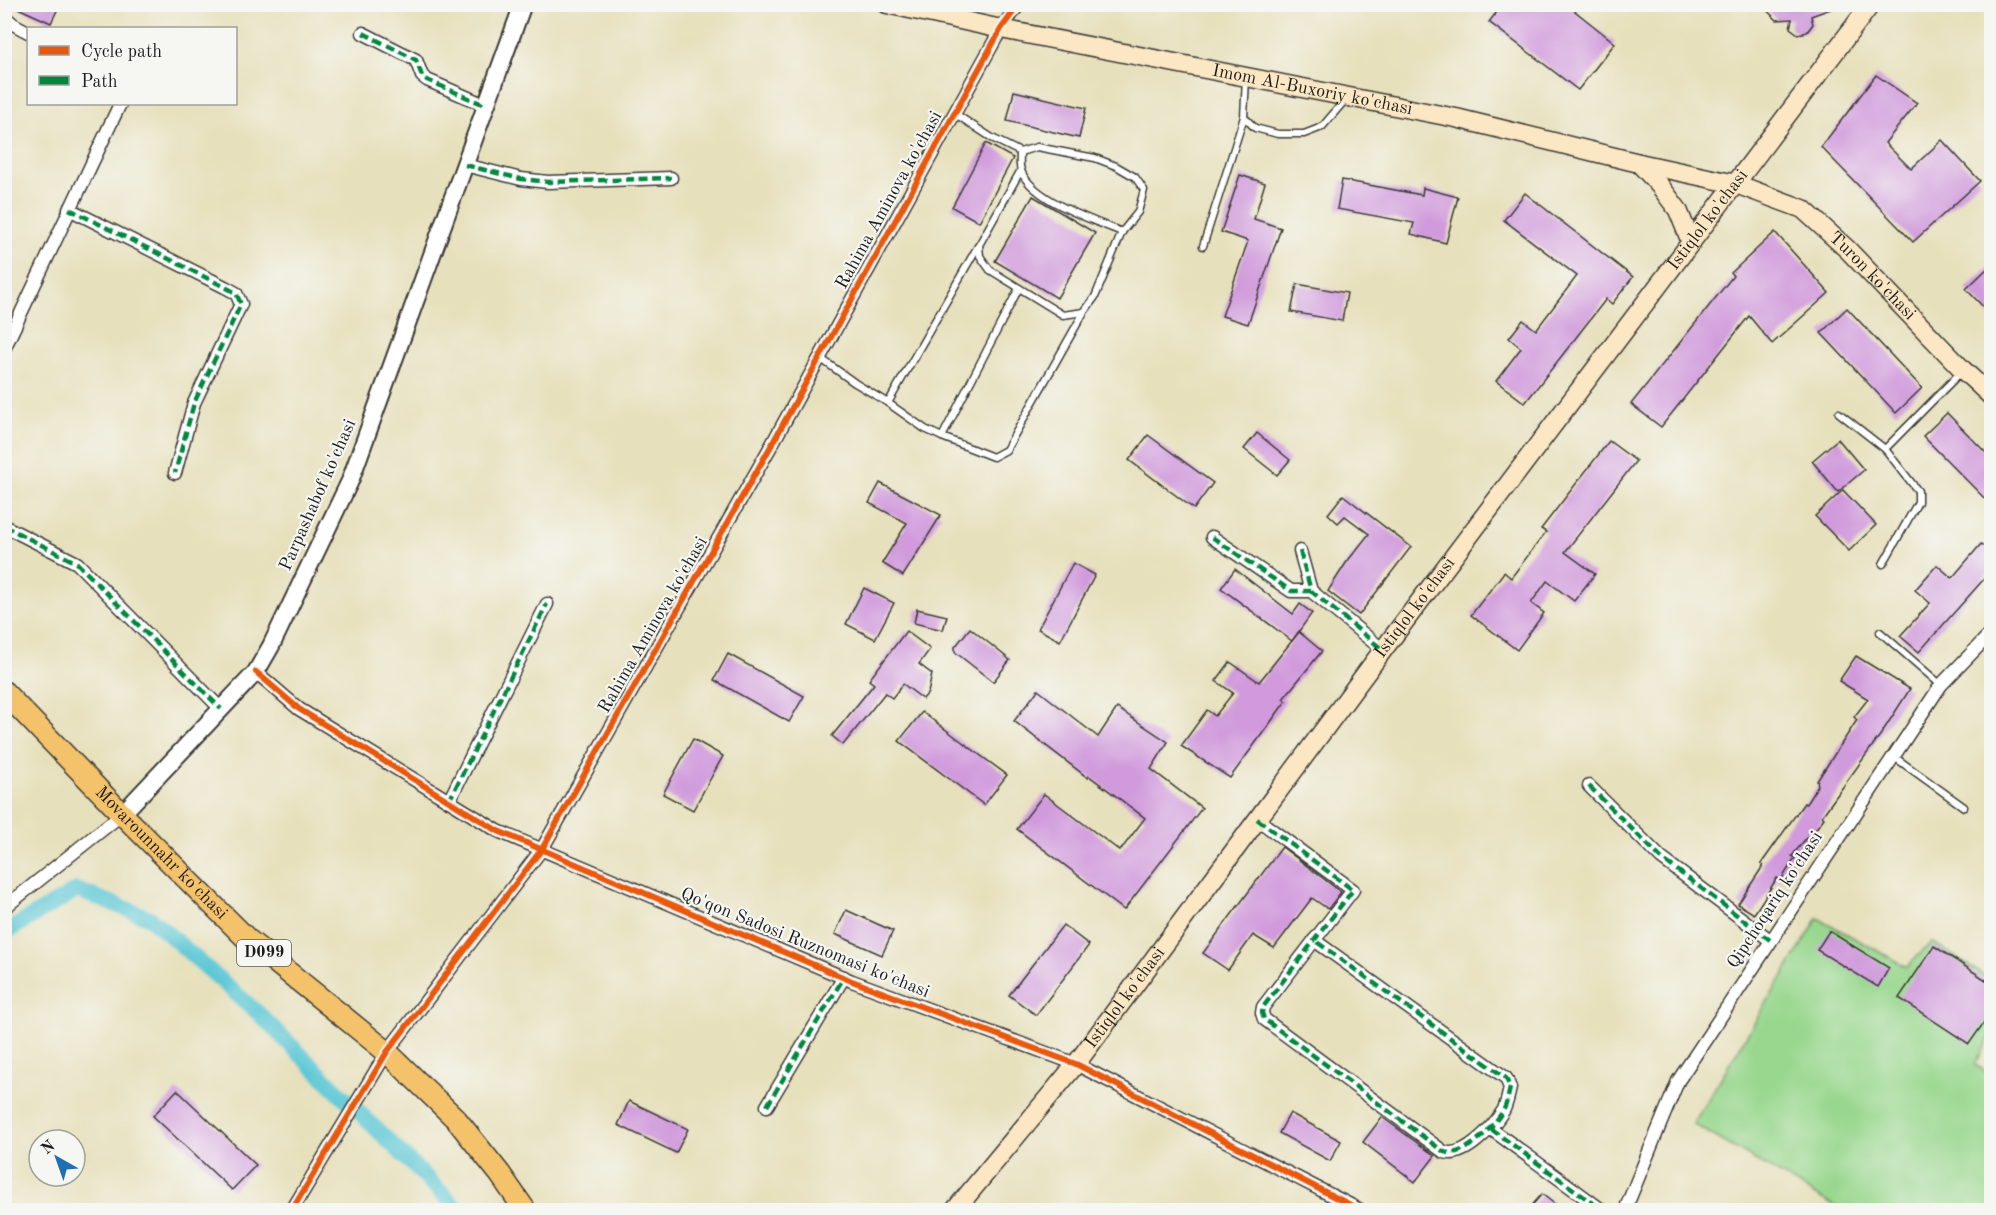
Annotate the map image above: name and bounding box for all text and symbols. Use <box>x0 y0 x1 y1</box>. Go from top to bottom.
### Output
legend <box>27 27 237 105</box>
text: Cycle path <box>81 43 162 61</box>
street label: Imom Al-Buxoriy ko'chasi <box>1211 62 1414 118</box>
text: Path <box>81 73 118 91</box>
street label: Rahima Aminova ko'chasi <box>833 108 945 292</box>
street label: Istiqlol ko'chasi <box>1664 166 1752 274</box>
street label: Turon ko'chasi <box>1826 228 1919 324</box>
street label: Parpashabof ko'chasi <box>277 417 360 573</box>
street label: Rahima Aminova ko'chasi <box>595 534 711 716</box>
street label: Istiqlol ko'chasi <box>1371 554 1459 661</box>
street label: Movarounnahr ko'chasi <box>92 783 231 923</box>
street label: Qipchoqariq ko'chasi <box>1724 828 1826 972</box>
street label: Qo'qon Sadosi Ruznomasi ko'chasi <box>678 885 932 1001</box>
road number: D099 <box>237 940 291 966</box>
street label: Istiqlol ko'chasi <box>1082 944 1168 1052</box>
north arrow <box>27 1128 87 1188</box>
text: N <box>39 1137 59 1158</box>

